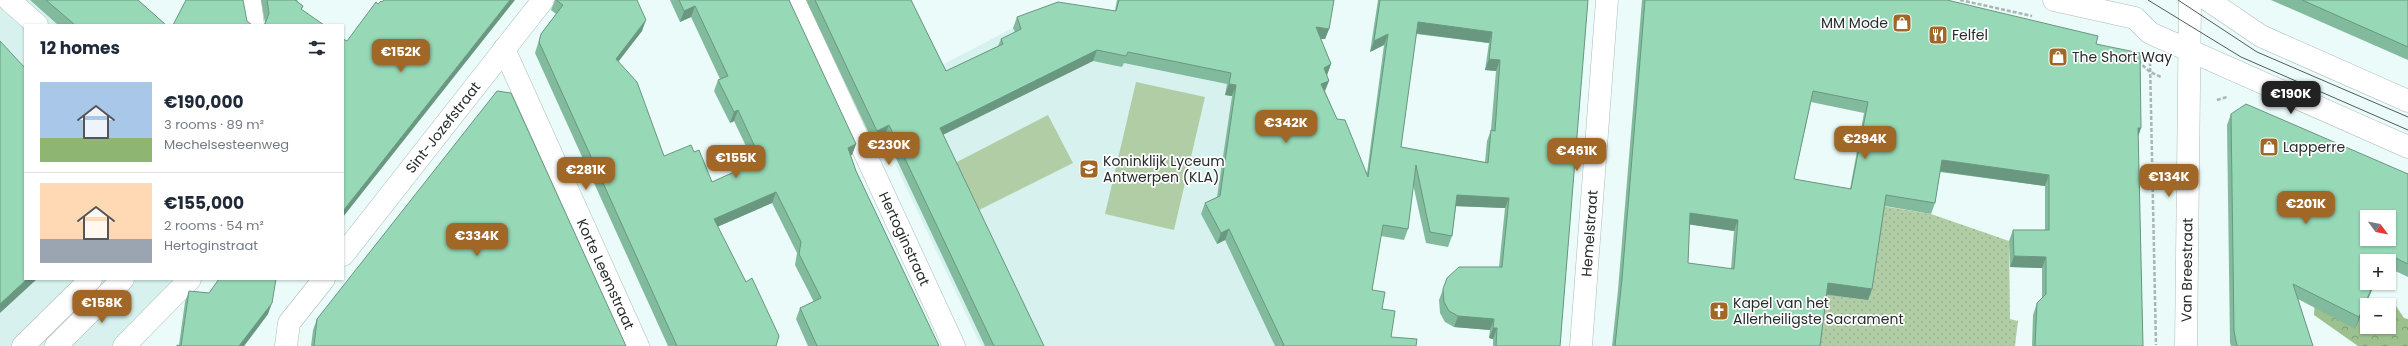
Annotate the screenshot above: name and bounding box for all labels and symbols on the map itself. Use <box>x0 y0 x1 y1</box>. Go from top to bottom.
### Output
shop icon: MM Mode <box>1891 12 1913 34</box>
place label: MM Mode <box>1821 13 1888 33</box>
restaurant icon: Felfel <box>1927 24 1949 46</box>
place label: Felfel <box>1952 25 1988 45</box>
pin: €152K <box>373 39 429 73</box>
shop icon: The Short Way <box>2047 46 2069 68</box>
place label: The Short Way <box>2072 47 2172 67</box>
street label: Sint-Jozefstraat <box>401 78 485 177</box>
pin: €190K <box>2263 81 2319 115</box>
pin: €342K <box>1258 110 1314 144</box>
pin: €294K <box>1837 126 1893 160</box>
pin: €230K <box>861 132 917 166</box>
shop icon: Lapperre <box>2258 136 2280 158</box>
place label: Lapperre <box>2283 137 2346 157</box>
pin: €461K <box>1549 138 1605 172</box>
pin: €155K <box>708 145 764 179</box>
place label: Koninklijk Lyceum Antwerpen (KLA) <box>1103 151 1225 187</box>
pin: €281K <box>558 157 614 191</box>
school or university icon: Koninklijk Lyceum Antwerpen (KLA) <box>1078 158 1100 180</box>
pin: €134K <box>2141 164 2197 198</box>
street label: Hertoginstraat <box>874 189 935 289</box>
street label: Hemelstraat <box>1576 189 1603 277</box>
pin: €201K <box>2278 191 2334 225</box>
north arrow <box>2360 210 2396 246</box>
street label: Korte Leemstraat <box>572 215 639 333</box>
street label: Van Breestraat <box>2176 218 2197 322</box>
pin: €334K <box>449 223 505 257</box>
pin: €158K <box>74 290 130 324</box>
place label: Kapel van het Allerheiligste Sacrament <box>1733 293 1904 329</box>
church icon: Kapel van het Allerheiligste Sacrament <box>1708 300 1730 322</box>

